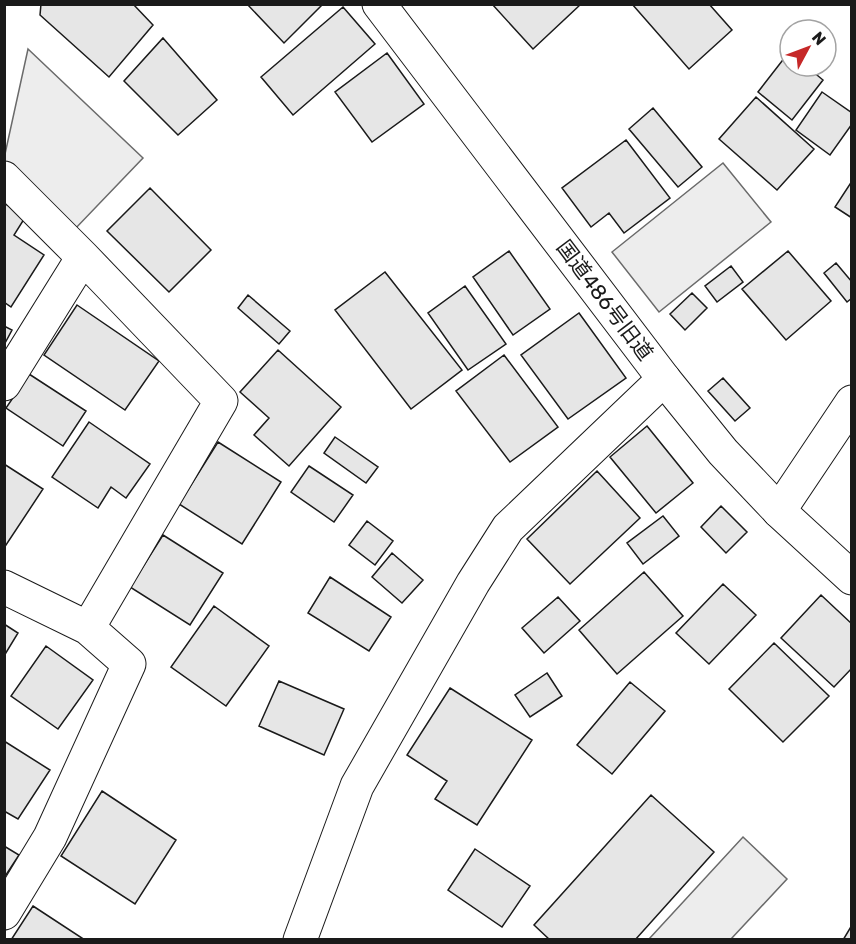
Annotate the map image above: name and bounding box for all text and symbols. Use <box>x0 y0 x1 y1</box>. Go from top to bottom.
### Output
north arrow <box>778 18 838 78</box>
text: N <box>808 28 830 49</box>
street label: 国道486号旧道 <box>552 235 658 365</box>

